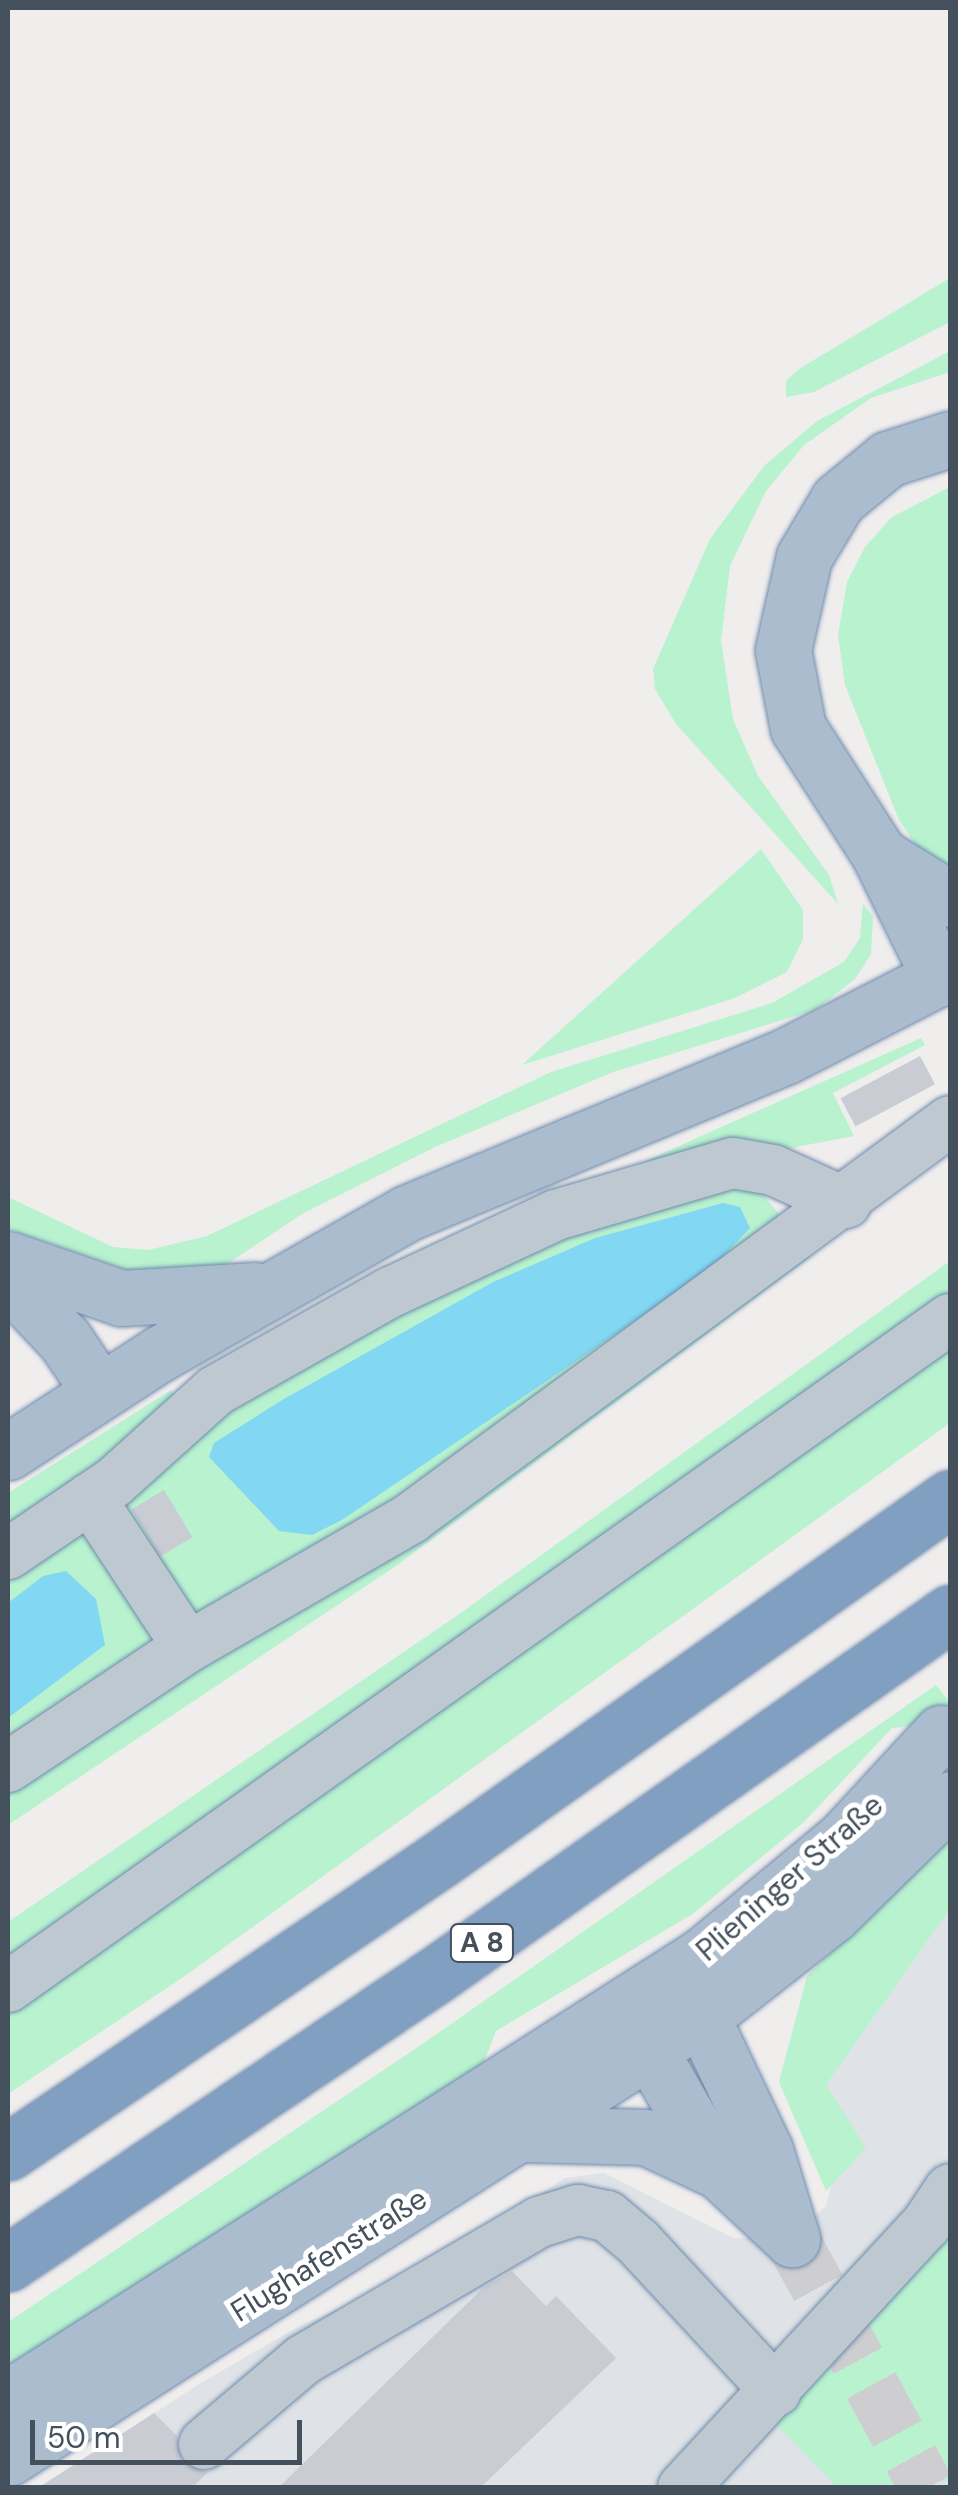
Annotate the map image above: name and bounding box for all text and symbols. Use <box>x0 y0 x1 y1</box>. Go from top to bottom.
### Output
street label: Plieninger Straße <box>689 1787 891 1969</box>
road number: A 8 <box>450 1920 514 1966</box>
street label: Flughafenstraße <box>224 2180 434 2330</box>
scale bar <box>35 2400 308 2462</box>
text: 50 m <box>47 2418 121 2457</box>

